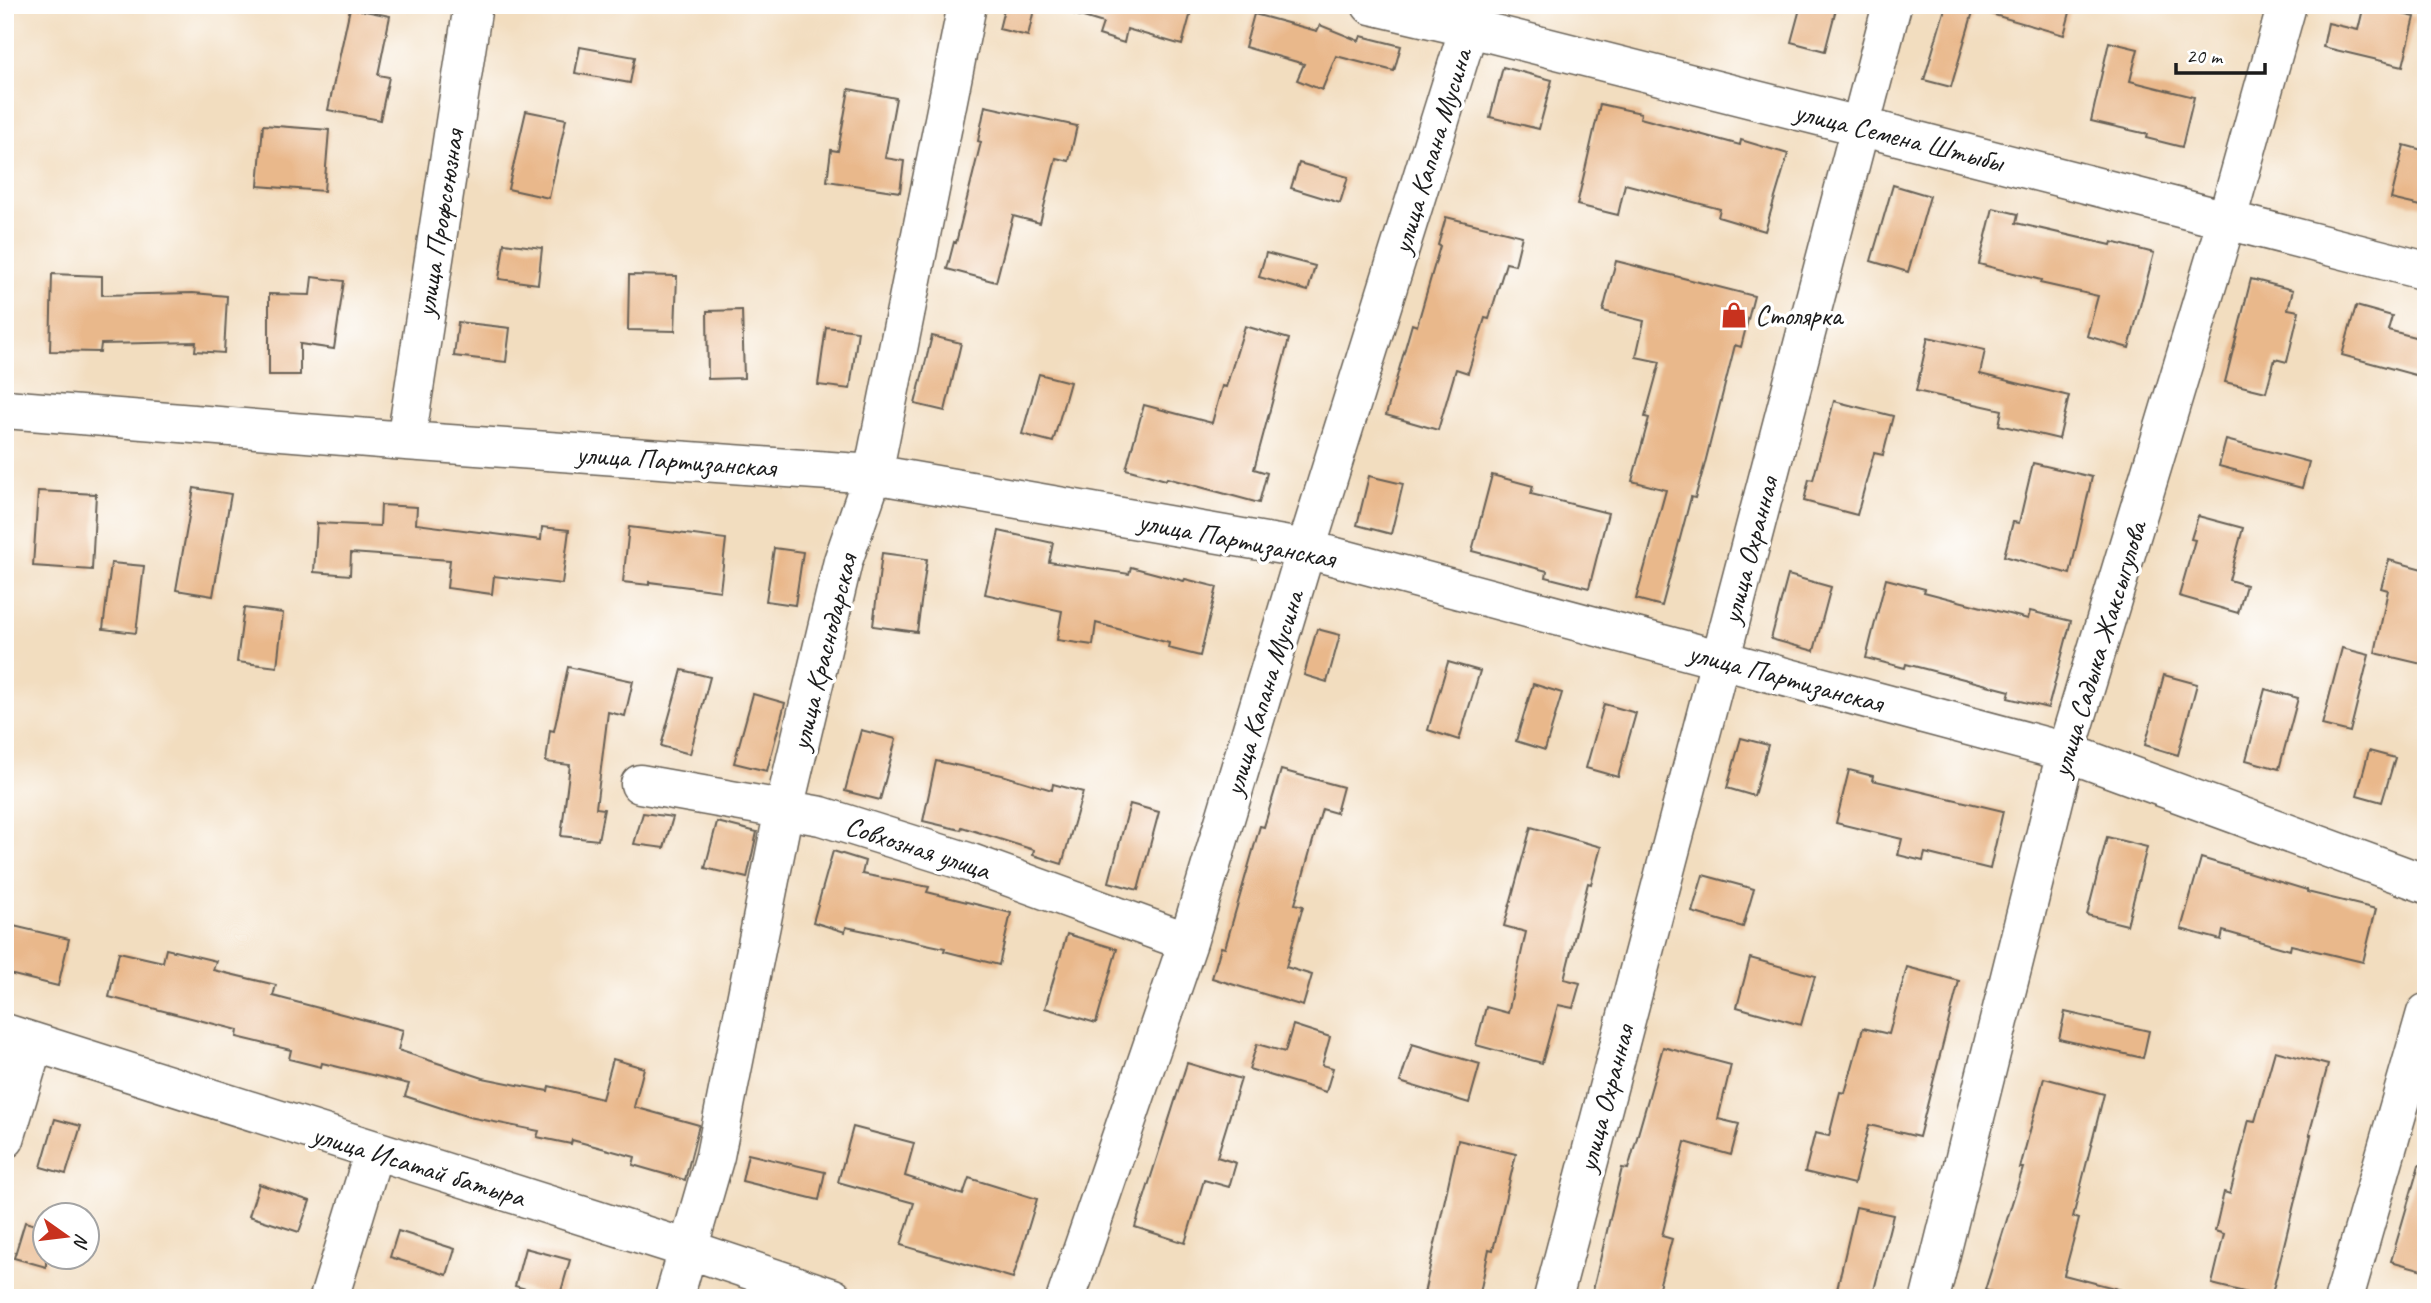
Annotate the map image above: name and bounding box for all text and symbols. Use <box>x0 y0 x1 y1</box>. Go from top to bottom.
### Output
scale bar <box>2176 32 2265 76</box>
street label: улица Капана Мусина <box>1383 42 1480 259</box>
text: 20 m <box>2186 43 2224 69</box>
street label: улица Семена Штыбы <box>1789 93 2009 180</box>
street label: улица Профсоюзная <box>407 125 472 321</box>
place label: Столярка <box>1755 298 1845 333</box>
shop icon: Столярка <box>1719 300 1749 330</box>
street label: улица Партизанская <box>573 436 779 485</box>
street label: улица Охранная <box>1713 471 1786 629</box>
street label: улица Партизанская <box>1134 503 1341 576</box>
street label: улица Садыка Жаксыгулова <box>2042 515 2155 783</box>
street label: улица Краснодарская <box>782 548 865 756</box>
street label: улица Капана Мусина <box>1215 584 1312 801</box>
street label: улица Партизанская <box>1683 634 1889 721</box>
street label: Совхозная улица <box>841 808 996 888</box>
street label: улица Охранная <box>1569 1019 1642 1177</box>
street label: улица Исатай батыра <box>306 1116 531 1215</box>
north arrow <box>32 1202 102 1272</box>
text: N <box>68 1231 95 1252</box>

